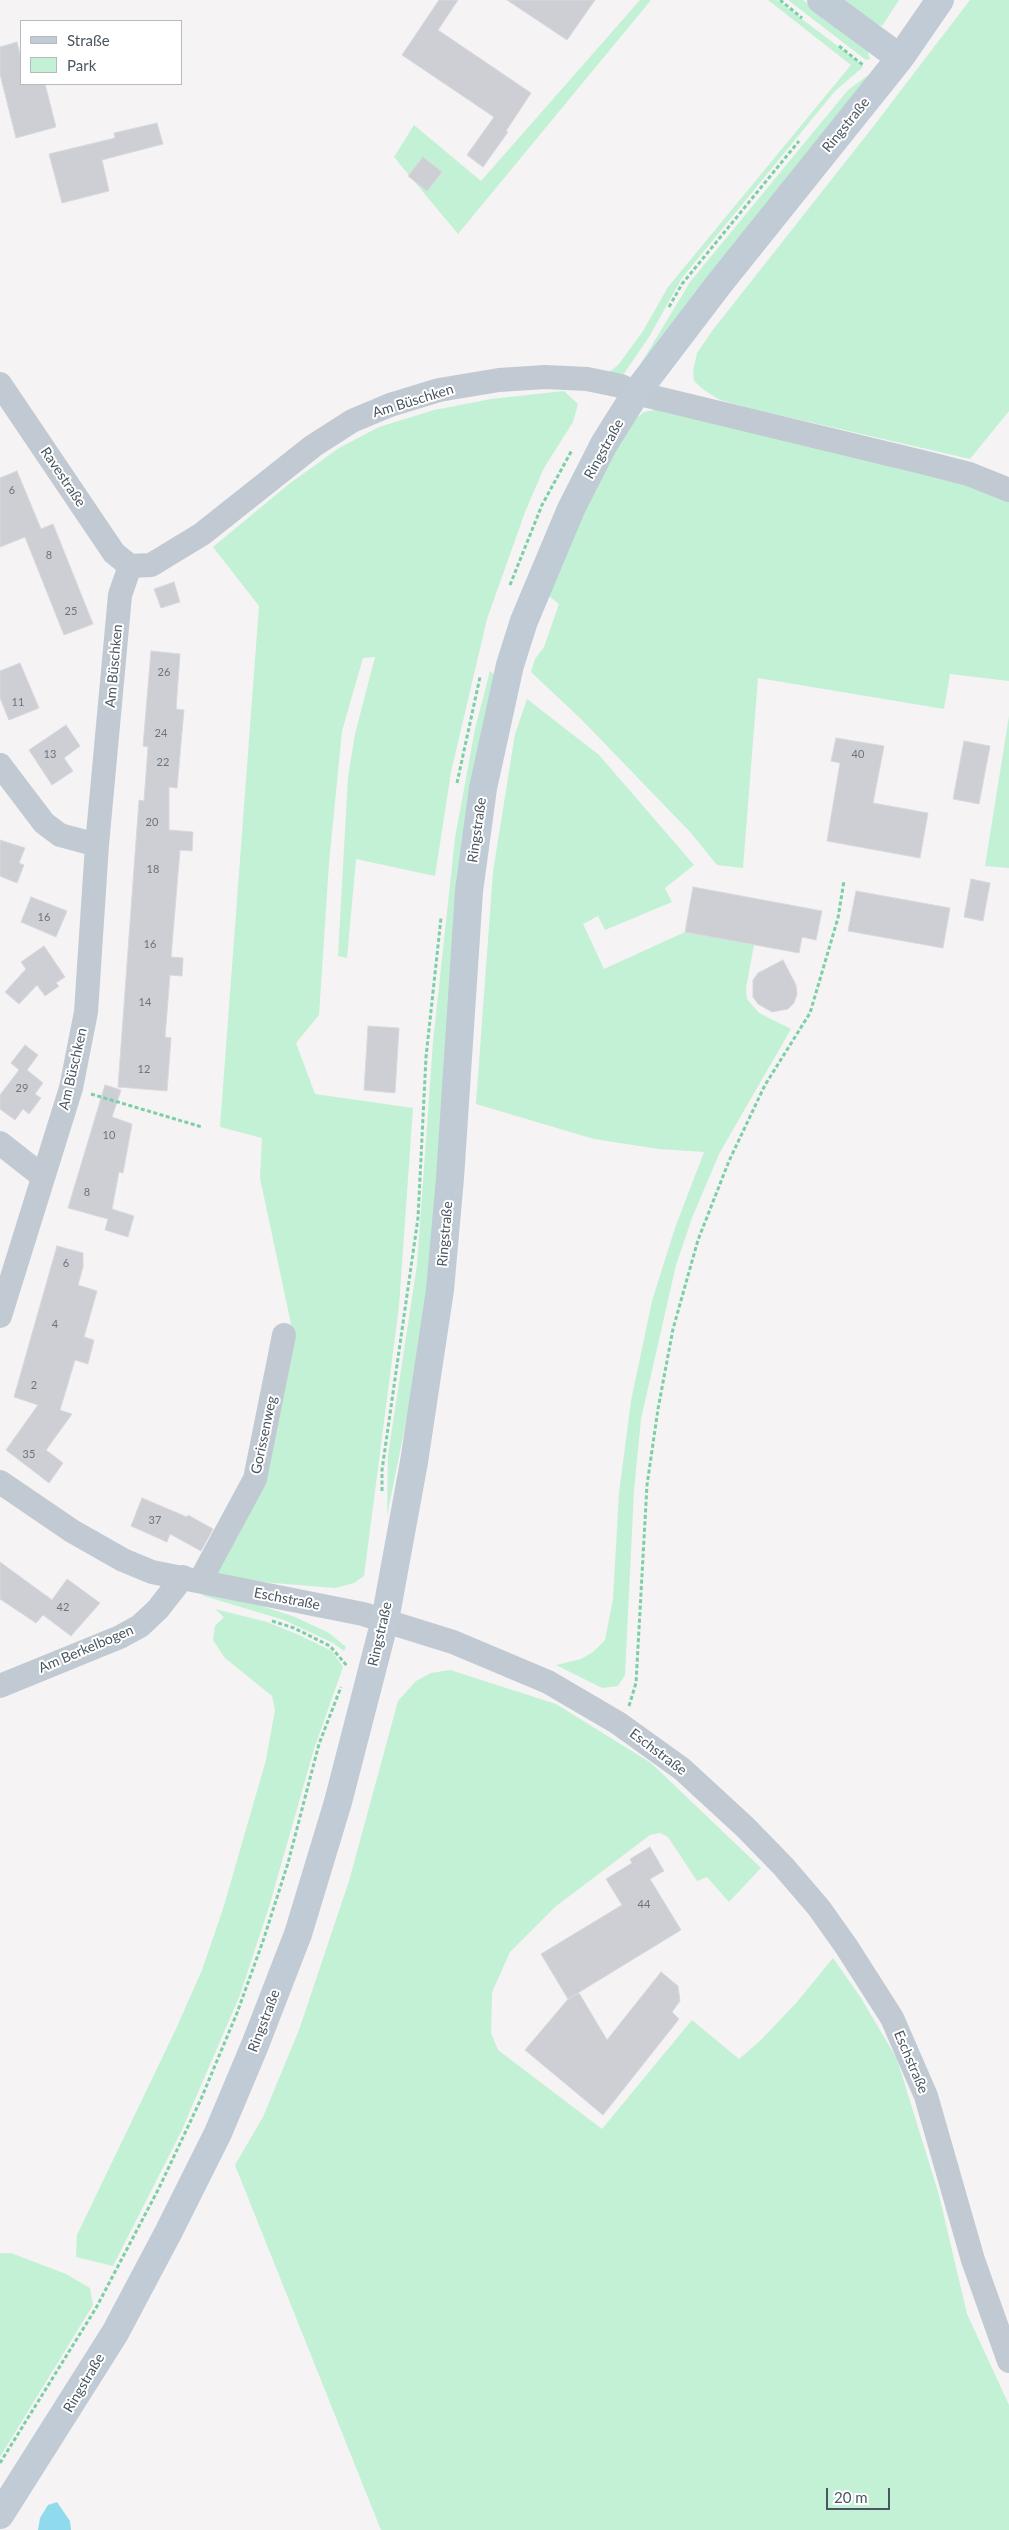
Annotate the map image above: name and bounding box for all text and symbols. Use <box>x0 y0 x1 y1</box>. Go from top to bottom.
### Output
legend <box>20 20 182 85</box>
text: Straße <box>67 31 110 49</box>
text: Park <box>67 56 96 74</box>
street label: Ringstraße <box>819 94 873 156</box>
street label: Am Büschken <box>371 381 455 421</box>
street label: Ringstraße <box>581 416 627 482</box>
street label: Ravestraße <box>37 444 89 510</box>
house number: 6 <box>9 483 15 497</box>
house number: 8 <box>46 548 52 562</box>
house number: 25 <box>65 604 77 618</box>
street label: Am Büschken <box>102 624 126 708</box>
house number: 26 <box>158 665 170 679</box>
house number: 11 <box>12 695 24 709</box>
house number: 24 <box>155 726 167 740</box>
house number: 13 <box>44 747 56 761</box>
house number: 40 <box>852 747 864 761</box>
house number: 22 <box>157 755 169 769</box>
street label: Ringstraße <box>464 796 490 864</box>
house number: 20 <box>146 815 158 829</box>
house number: 18 <box>147 862 159 876</box>
house number: 16 <box>38 910 50 924</box>
house number: 16 <box>144 937 156 951</box>
house number: 14 <box>139 995 151 1009</box>
street label: Am Büschken <box>55 1026 91 1112</box>
house number: 12 <box>138 1062 150 1076</box>
house number: 29 <box>16 1081 28 1095</box>
house number: 10 <box>103 1128 115 1142</box>
house number: 8 <box>84 1185 90 1199</box>
street label: Ringstraße <box>434 1201 456 1267</box>
house number: 6 <box>63 1256 69 1270</box>
house number: 4 <box>52 1317 58 1331</box>
house number: 2 <box>31 1378 37 1392</box>
street label: Gorissenweg <box>248 1394 280 1476</box>
house number: 35 <box>23 1447 35 1461</box>
house number: 37 <box>149 1513 161 1527</box>
street label: Eschstraße <box>252 1584 322 1614</box>
house number: 42 <box>57 1600 69 1614</box>
street label: Ringstraße <box>364 1600 396 1668</box>
street label: Am Berkelbogen <box>36 1621 136 1677</box>
street label: Eschstraße <box>626 1725 690 1779</box>
house number: 44 <box>638 1897 650 1911</box>
street label: Ringstraße <box>244 1987 284 2055</box>
street label: Eschstraße <box>890 2028 932 2096</box>
street label: Ringstraße <box>60 2351 108 2415</box>
scale bar <box>829 2478 893 2510</box>
text: 20 m <box>834 2488 868 2506</box>

